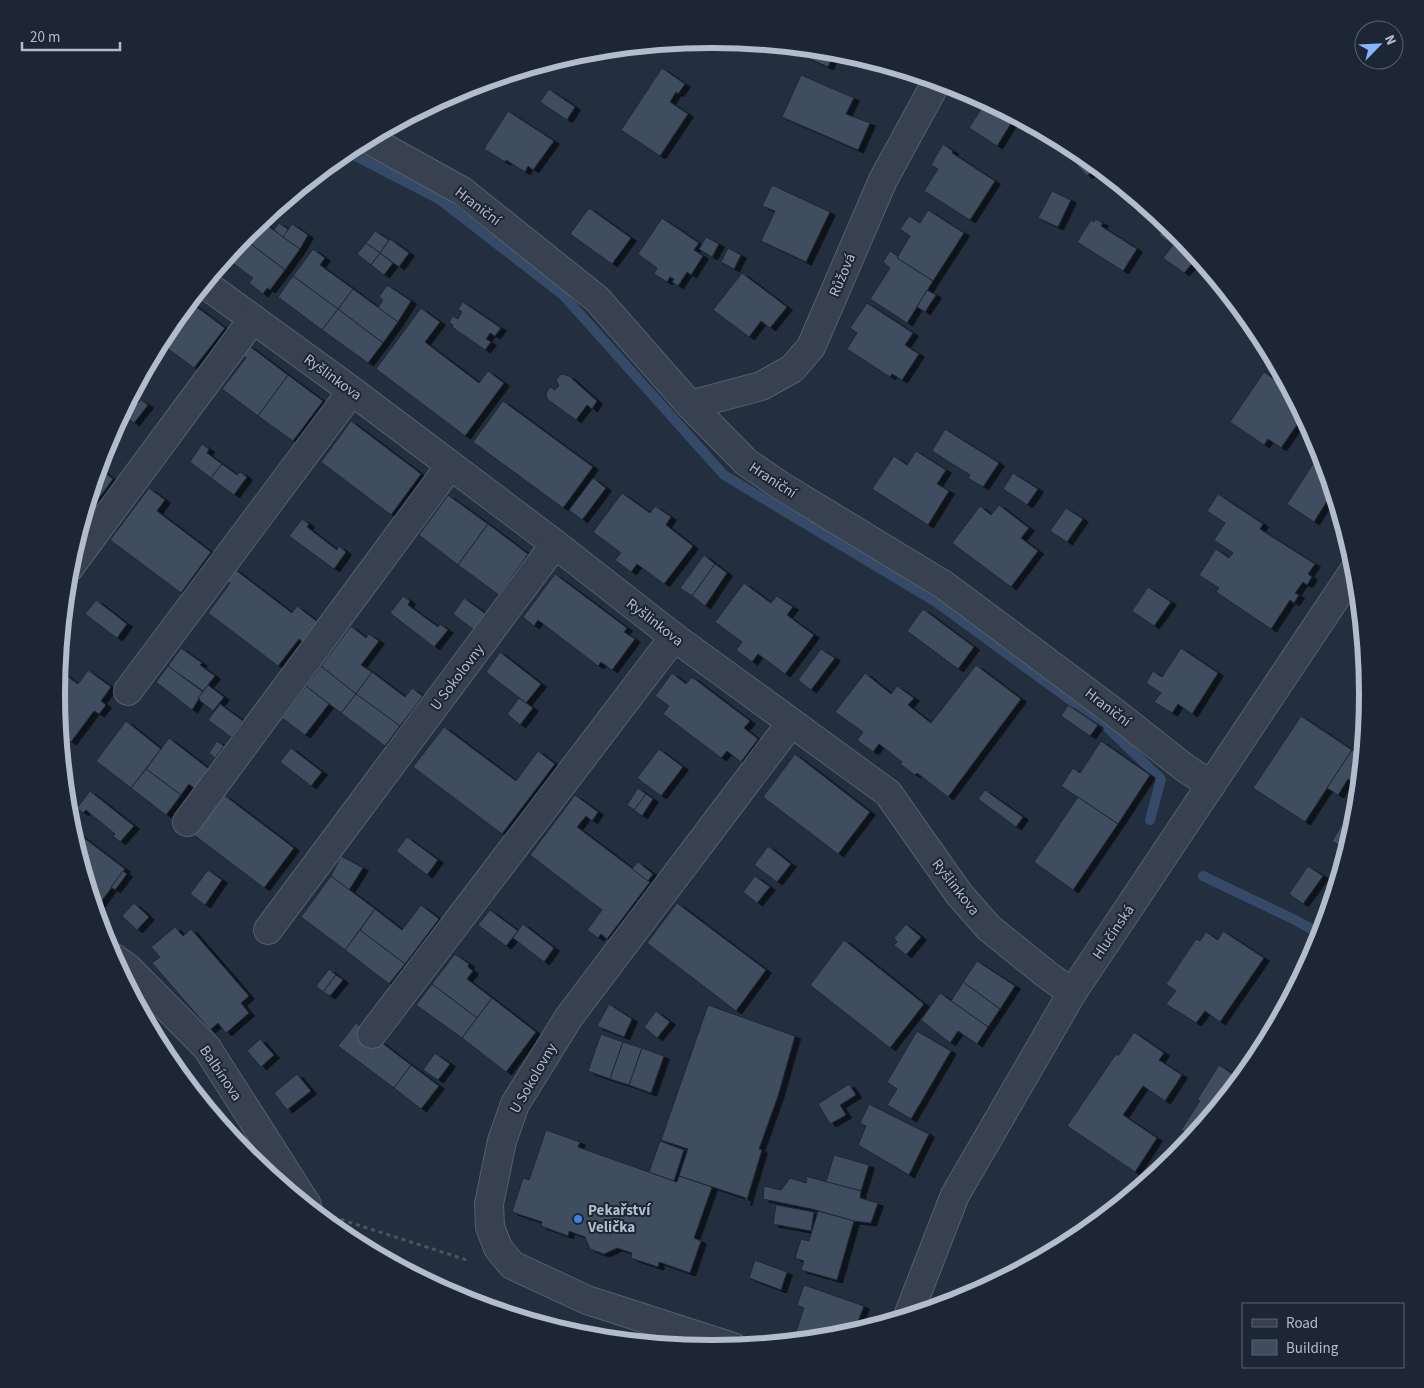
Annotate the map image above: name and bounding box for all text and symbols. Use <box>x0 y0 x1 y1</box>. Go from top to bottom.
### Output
scale bar <box>22 20 120 52</box>
north arrow <box>1354 20 1404 70</box>
text: 20 m <box>30 27 60 48</box>
text: N <box>1379 32 1401 48</box>
street label: Hraniční <box>450 182 506 231</box>
street label: Růžová <box>824 250 861 300</box>
street label: Ryšlinkova <box>299 349 366 406</box>
street label: Hraniční <box>745 457 802 504</box>
street label: Ryšlinkova <box>622 593 688 651</box>
street label: U Sokolovny <box>425 640 489 715</box>
street label: Hraniční <box>1080 683 1136 732</box>
street label: Ryšlinkova <box>927 854 985 920</box>
street label: Hlučínská <box>1087 901 1139 964</box>
street label: U Sokolovny <box>505 1039 562 1117</box>
street label: Balbínova <box>194 1041 247 1105</box>
place label: Pekařství Velička <box>587 1200 651 1238</box>
marker: Pekařství Velička <box>572 1213 584 1225</box>
legend <box>1242 1303 1404 1368</box>
text: Road <box>1286 1313 1318 1334</box>
text: Building <box>1286 1338 1339 1359</box>

